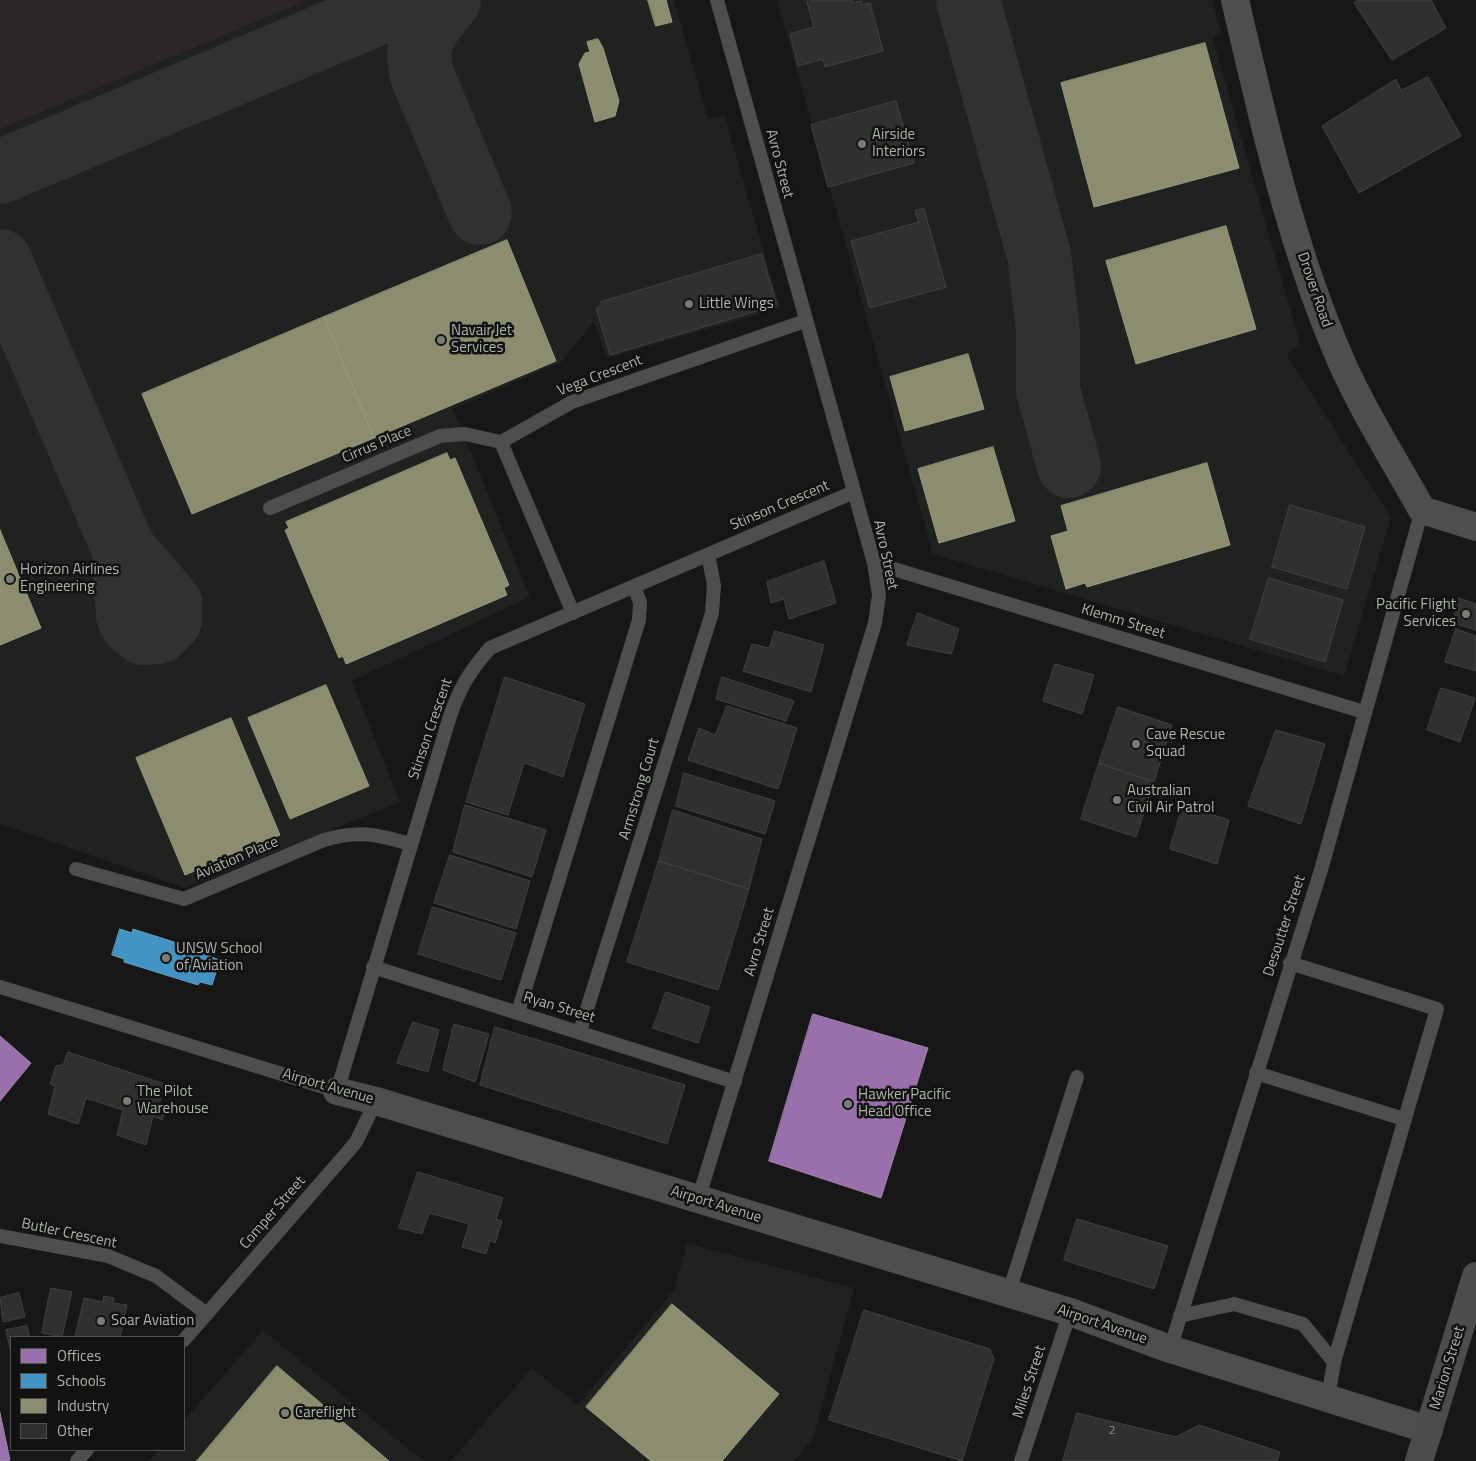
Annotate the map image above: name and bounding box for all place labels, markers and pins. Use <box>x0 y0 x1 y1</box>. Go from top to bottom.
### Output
place label: Airside Interiors <box>872 126 925 161</box>
marker: Airside Interiors <box>856 138 868 150</box>
place label: Little Wings <box>699 295 774 313</box>
marker: Little Wings <box>683 298 695 310</box>
place label: Navair Jet Services <box>451 322 512 357</box>
marker: Navair Jet Services <box>435 334 447 346</box>
place label: Horizon Airlines Engineering <box>20 561 119 596</box>
marker: Horizon Airlines Engineering <box>4 573 16 585</box>
place label: Pacific Flight Services <box>1376 596 1456 631</box>
marker: Pacific Flight Services <box>1460 608 1472 620</box>
place label: Cave Rescue Squad <box>1146 726 1225 761</box>
marker: Cave Rescue Squad <box>1130 738 1142 750</box>
place label: Australian Civil Air Patrol <box>1127 782 1214 817</box>
marker: Australian Civil Air Patrol <box>1111 794 1123 806</box>
place label: UNSW School of Aviation <box>176 940 263 975</box>
marker: UNSW School of Aviation <box>160 952 172 964</box>
place label: The Pilot Warehouse <box>137 1083 209 1118</box>
place label: Hawker Pacific Head Office <box>858 1086 951 1121</box>
marker: The Pilot Warehouse <box>121 1095 133 1107</box>
marker: Hawker Pacific Head Office <box>842 1098 854 1110</box>
place label: Soar Aviation <box>111 1312 194 1330</box>
marker: Soar Aviation <box>95 1315 107 1327</box>
place label: Careflight <box>295 1404 356 1422</box>
marker: Careflight <box>279 1407 291 1419</box>

